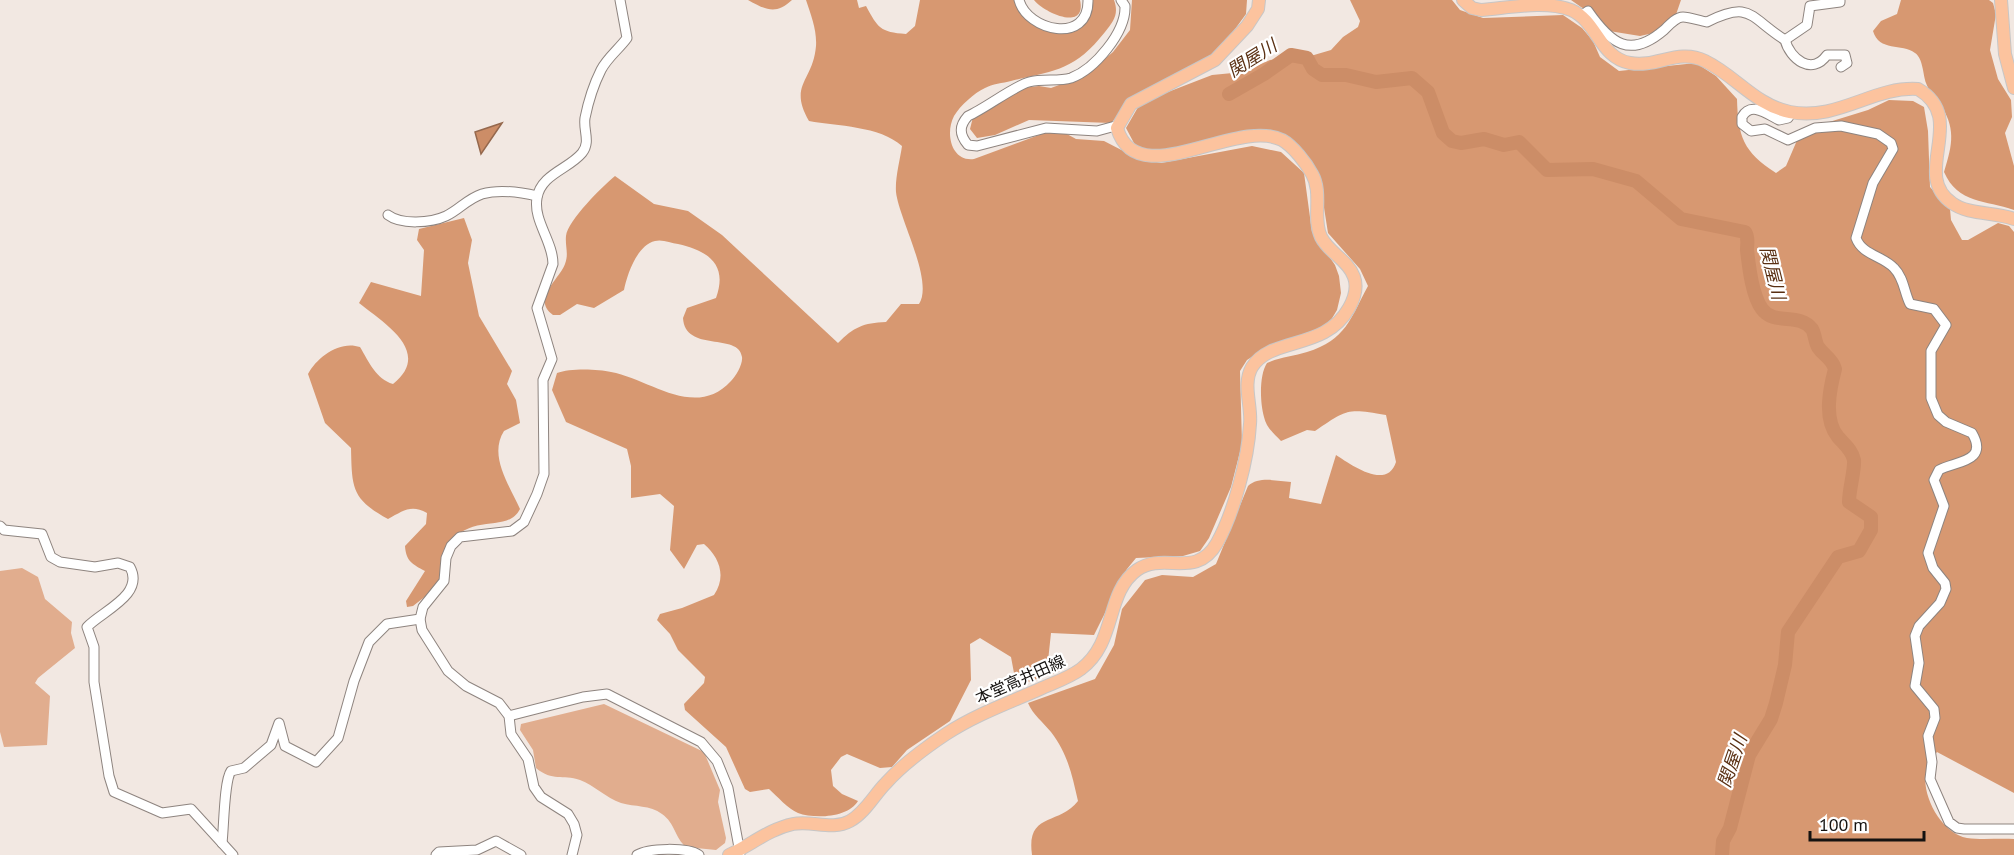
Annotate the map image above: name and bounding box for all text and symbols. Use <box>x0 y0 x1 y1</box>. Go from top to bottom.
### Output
water label: 関屋川 <box>1223 33 1283 82</box>
water label: 関屋川 <box>1755 244 1791 304</box>
street label: 本堂高井田線 <box>972 650 1068 708</box>
water label: 関屋川 <box>1712 730 1752 790</box>
scale bar <box>1810 804 1924 842</box>
text: 100 m <box>1819 813 1868 836</box>

